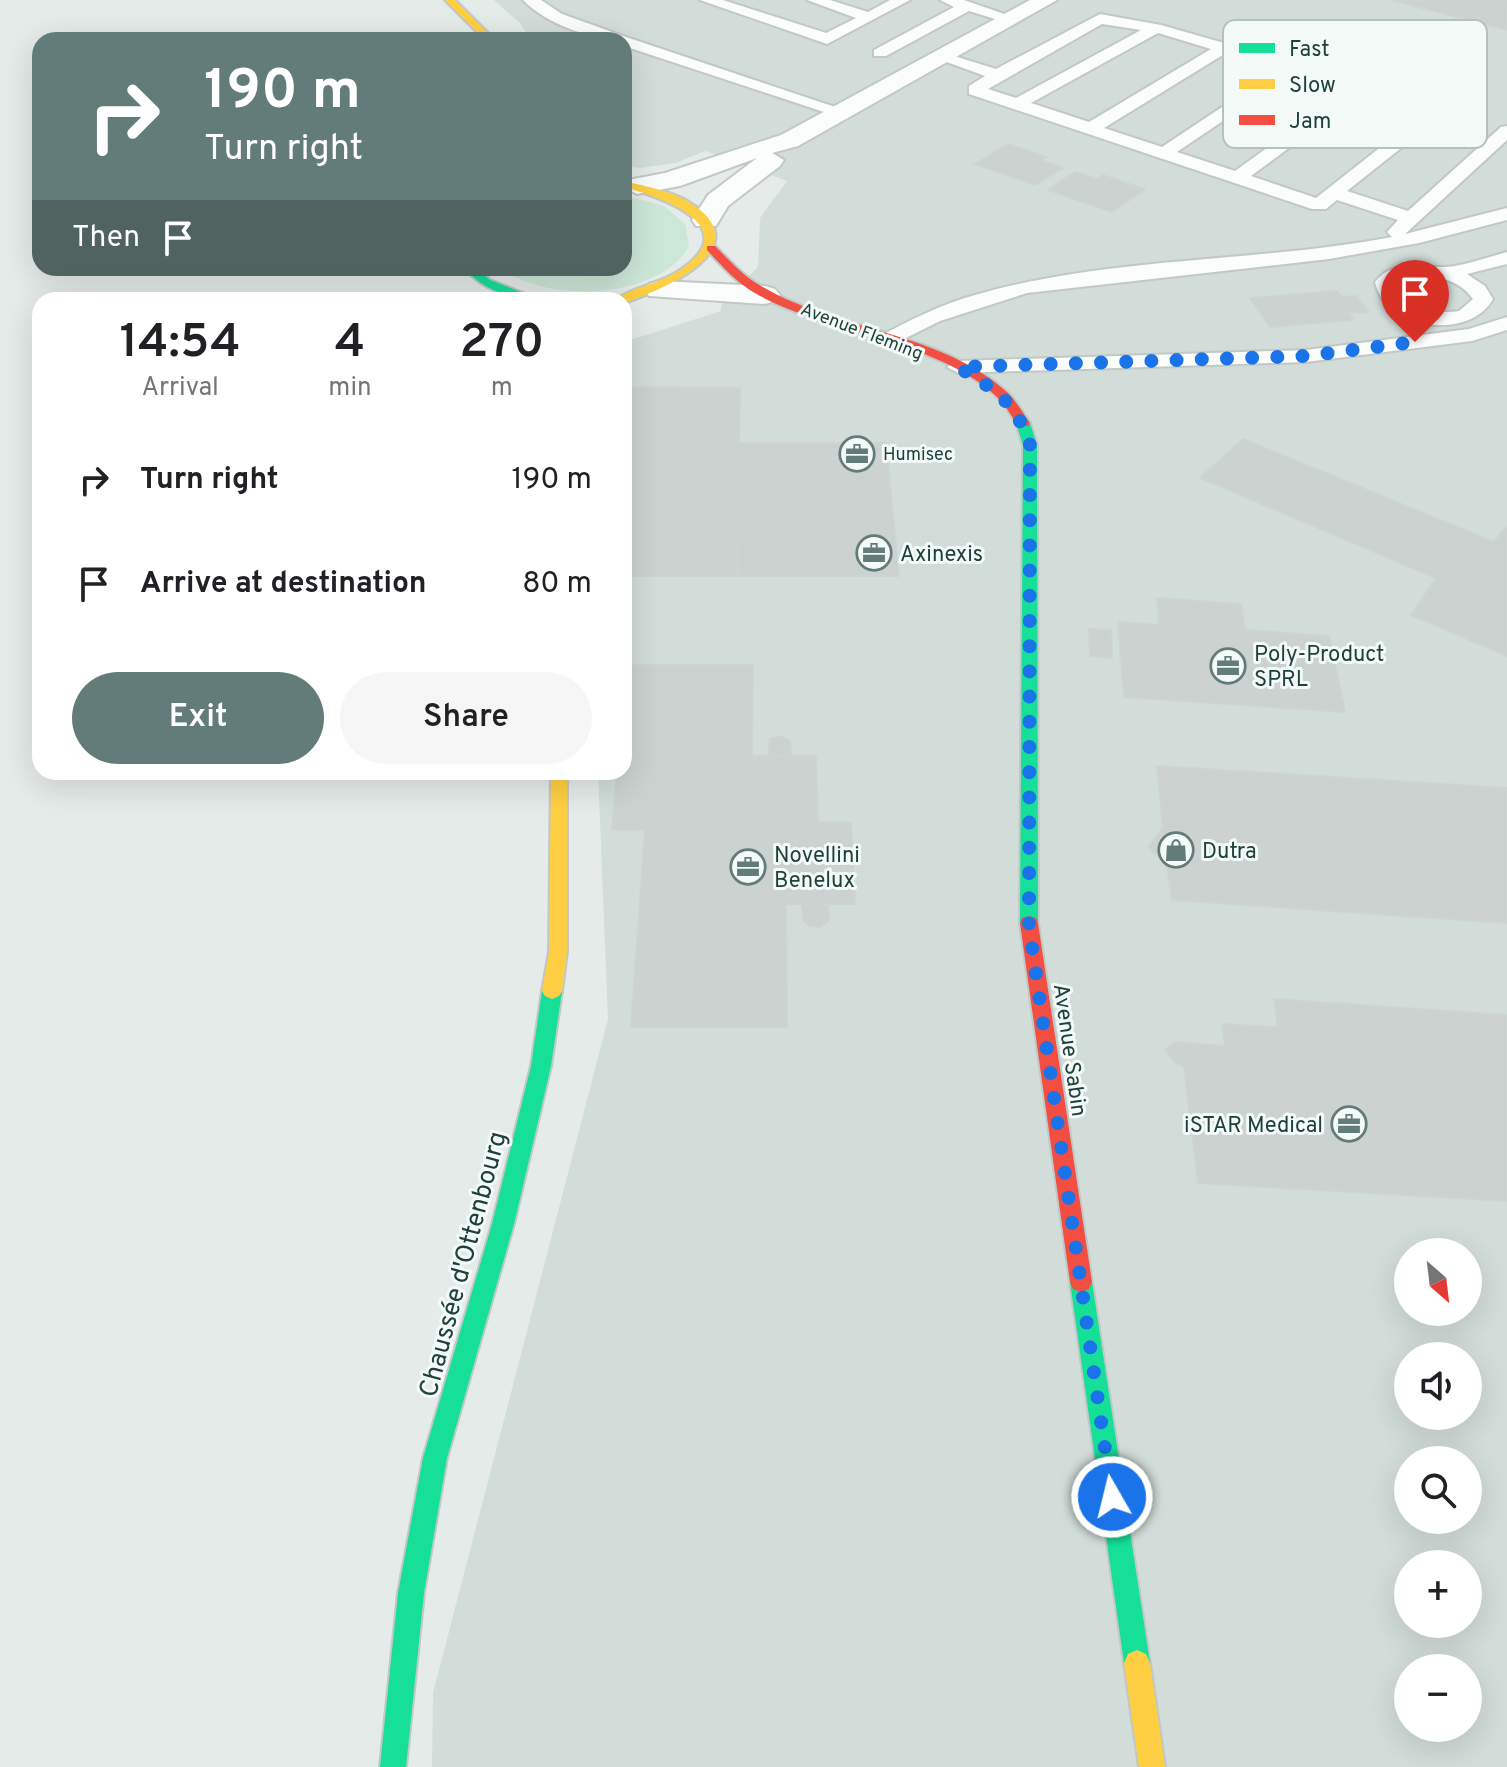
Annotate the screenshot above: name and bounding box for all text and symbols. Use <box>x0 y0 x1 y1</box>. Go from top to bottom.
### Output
legend <box>1223 20 1487 148</box>
text: Fast <box>1289 37 1330 64</box>
text: 190 m <box>204 58 361 128</box>
icon: right <box>72 64 176 168</box>
text: Slow <box>1289 73 1336 100</box>
text: Jam <box>1289 109 1332 136</box>
text: Turn right <box>204 127 363 173</box>
icon: arrive <box>156 216 200 260</box>
text: Then <box>72 220 140 257</box>
pin <box>1381 260 1449 342</box>
icon: arrive <box>1393 272 1437 316</box>
street label: Avenue Fleming <box>797 298 926 366</box>
text: 14:54 <box>120 314 241 374</box>
text: 4 <box>335 314 365 374</box>
text: 270 <box>459 314 544 374</box>
text: Arrival <box>141 372 219 405</box>
text: min <box>328 372 372 405</box>
text: m <box>491 372 513 405</box>
office icon: Humisec <box>838 435 876 473</box>
place label: Humisec <box>883 444 953 467</box>
icon: right <box>72 458 116 502</box>
text: Turn right <box>140 462 278 499</box>
text: 190 m <box>511 462 592 499</box>
office icon: Axinexis <box>855 534 893 572</box>
place label: Axinexis <box>900 542 983 569</box>
icon: arrive <box>72 562 116 606</box>
text: Arrive at destination <box>140 566 426 603</box>
text: 80 m <box>522 566 592 603</box>
place label: Poly-Product SPRL <box>1254 642 1384 694</box>
office icon: Poly-Product SPRL <box>1209 647 1247 685</box>
button: Exit <box>72 672 324 764</box>
button: Share <box>340 672 592 764</box>
shop icon: Dutra <box>1157 831 1195 869</box>
place label: Dutra <box>1202 839 1257 866</box>
place label: Novellini Benelux <box>774 843 860 895</box>
office icon: Novellini Benelux <box>729 848 767 886</box>
street label: Avenue Sabin <box>1046 982 1091 1118</box>
office icon: iSTAR Medical <box>1330 1105 1368 1143</box>
place label: iSTAR Medical <box>1184 1113 1323 1140</box>
street label: Chaussée d'Ottenbourg <box>413 1128 516 1401</box>
north arrow <box>1394 1238 1482 1326</box>
map controls <box>1394 1238 1482 1742</box>
button: sound <box>1394 1342 1482 1430</box>
button: search <box>1394 1446 1482 1534</box>
position arrow <box>1070 1455 1154 1539</box>
button: + <box>1394 1550 1482 1638</box>
button: − <box>1394 1654 1482 1742</box>

